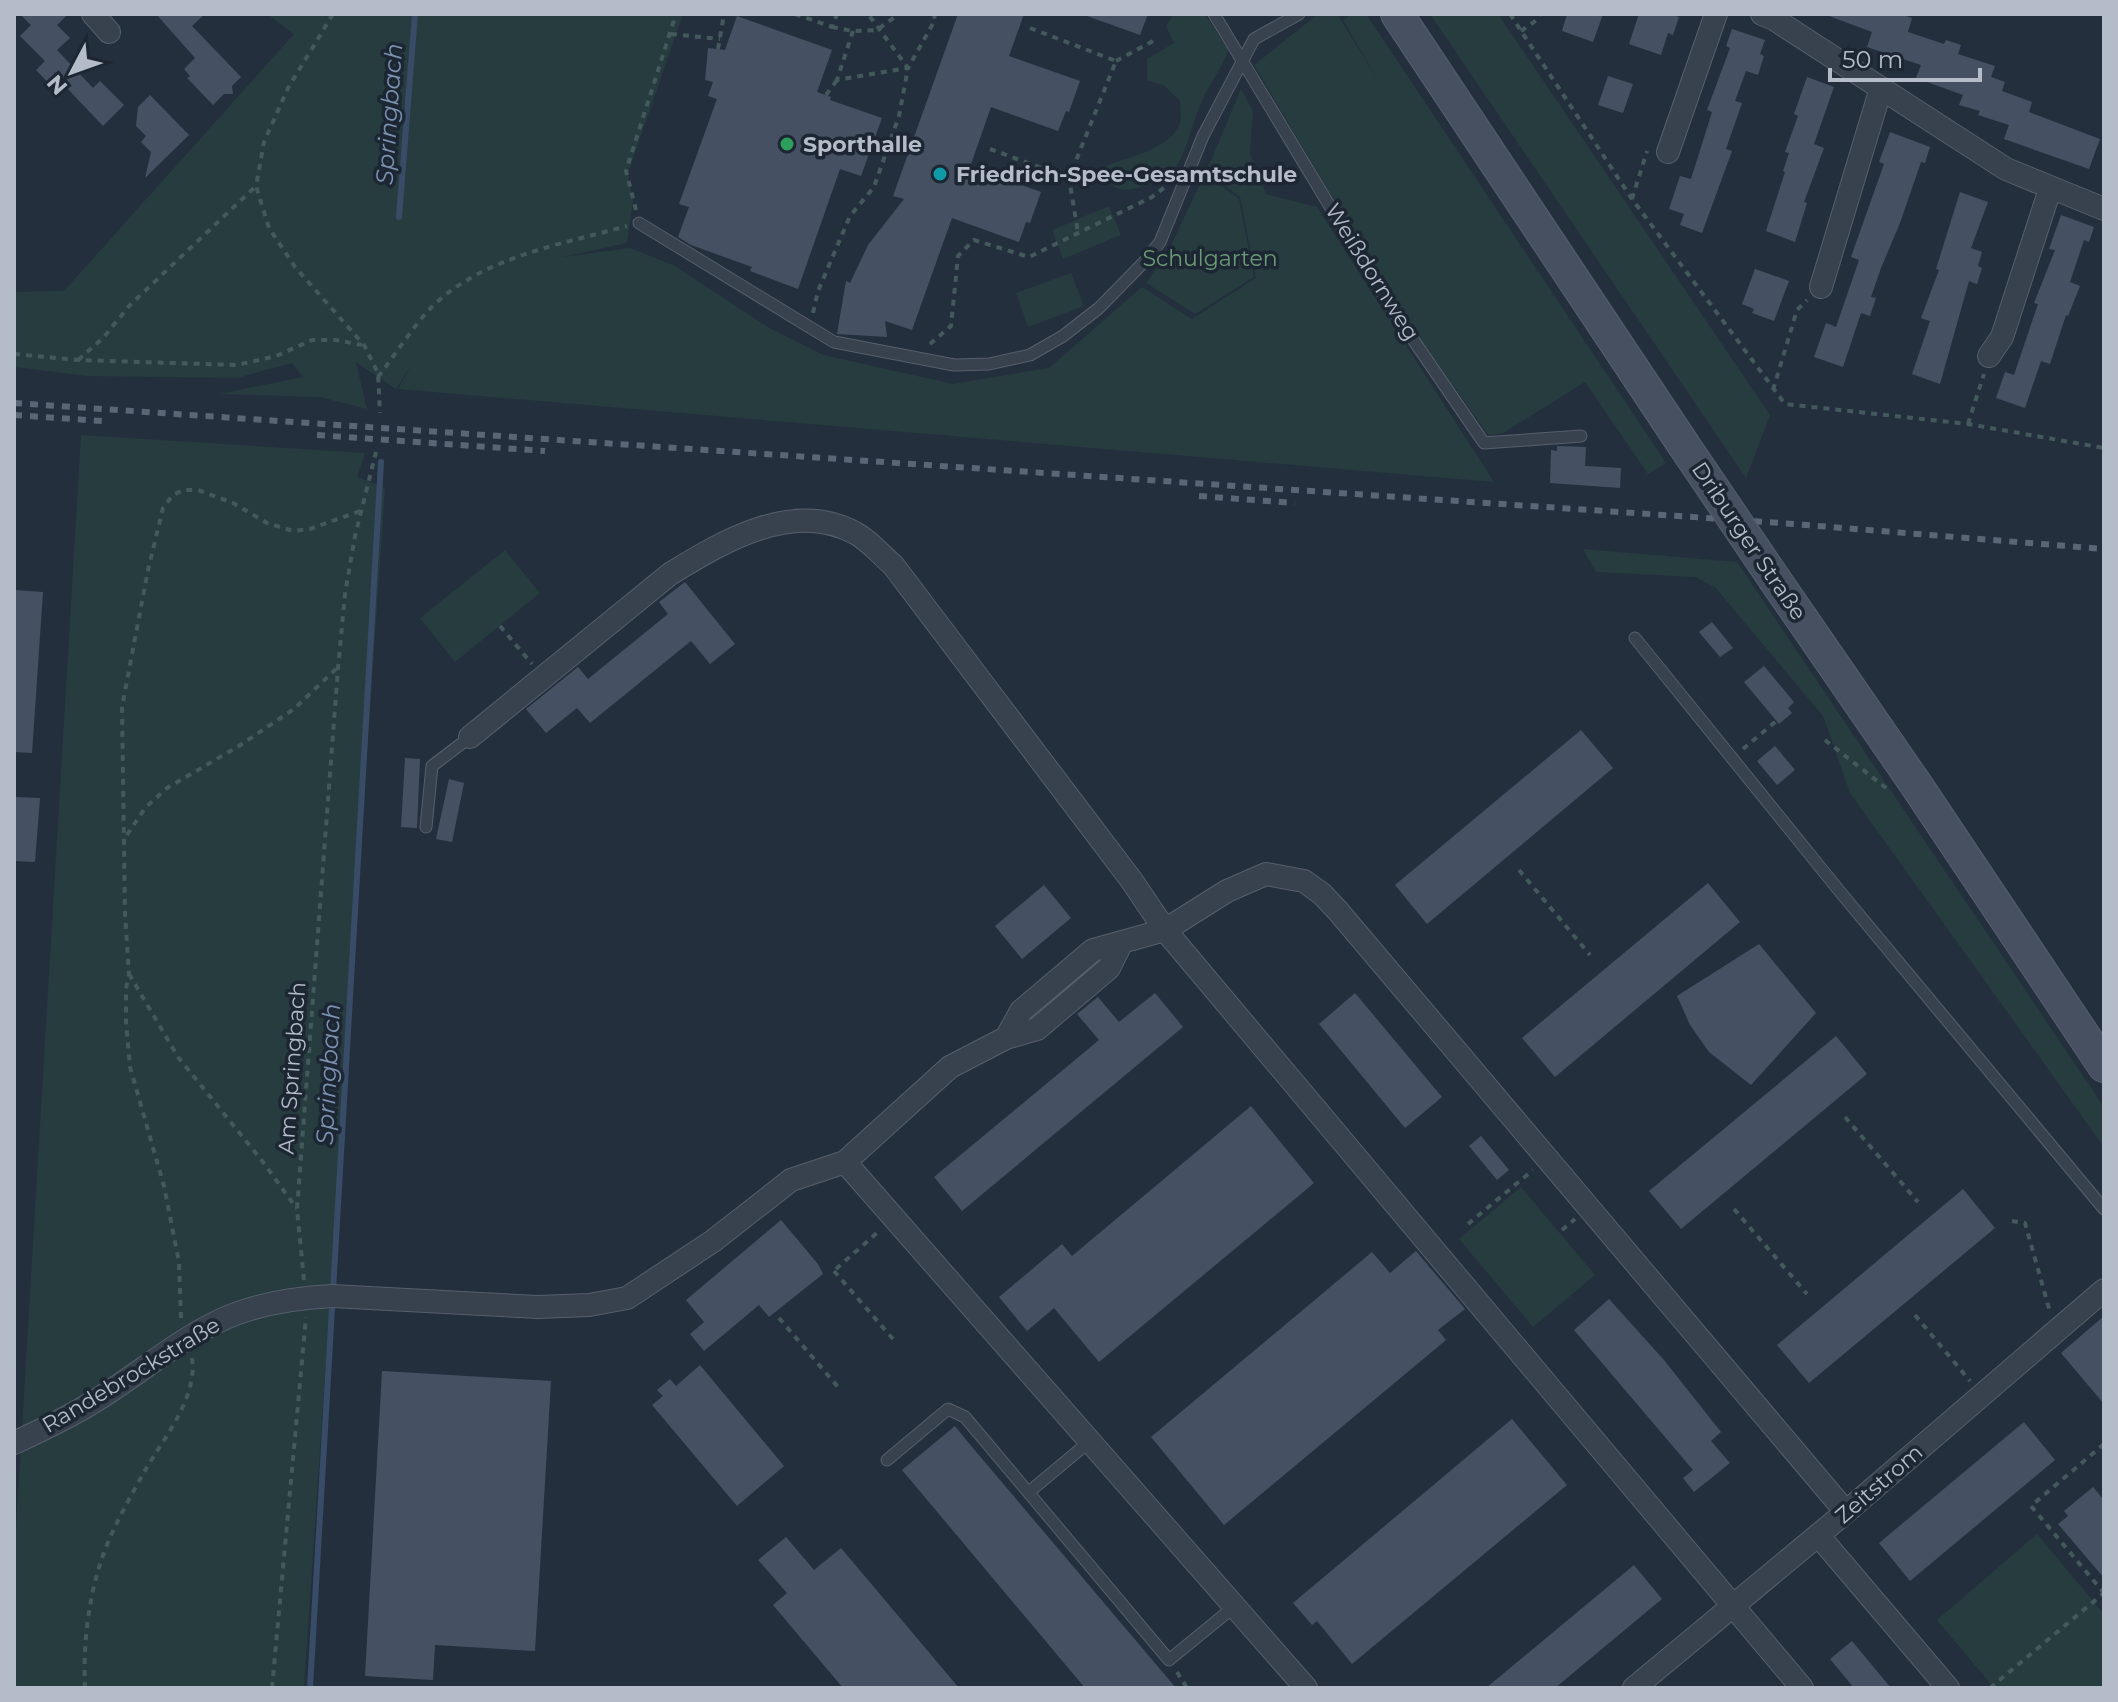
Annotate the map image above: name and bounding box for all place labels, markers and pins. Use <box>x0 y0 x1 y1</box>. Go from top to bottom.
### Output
place label: Sporthalle <box>803 131 922 158</box>
marker: Sporthalle <box>778 135 796 153</box>
place label: Friedrich-Spee-Gesamtschule <box>956 161 1297 188</box>
marker: Friedrich-Spee-Gesamtschule <box>931 165 949 183</box>

